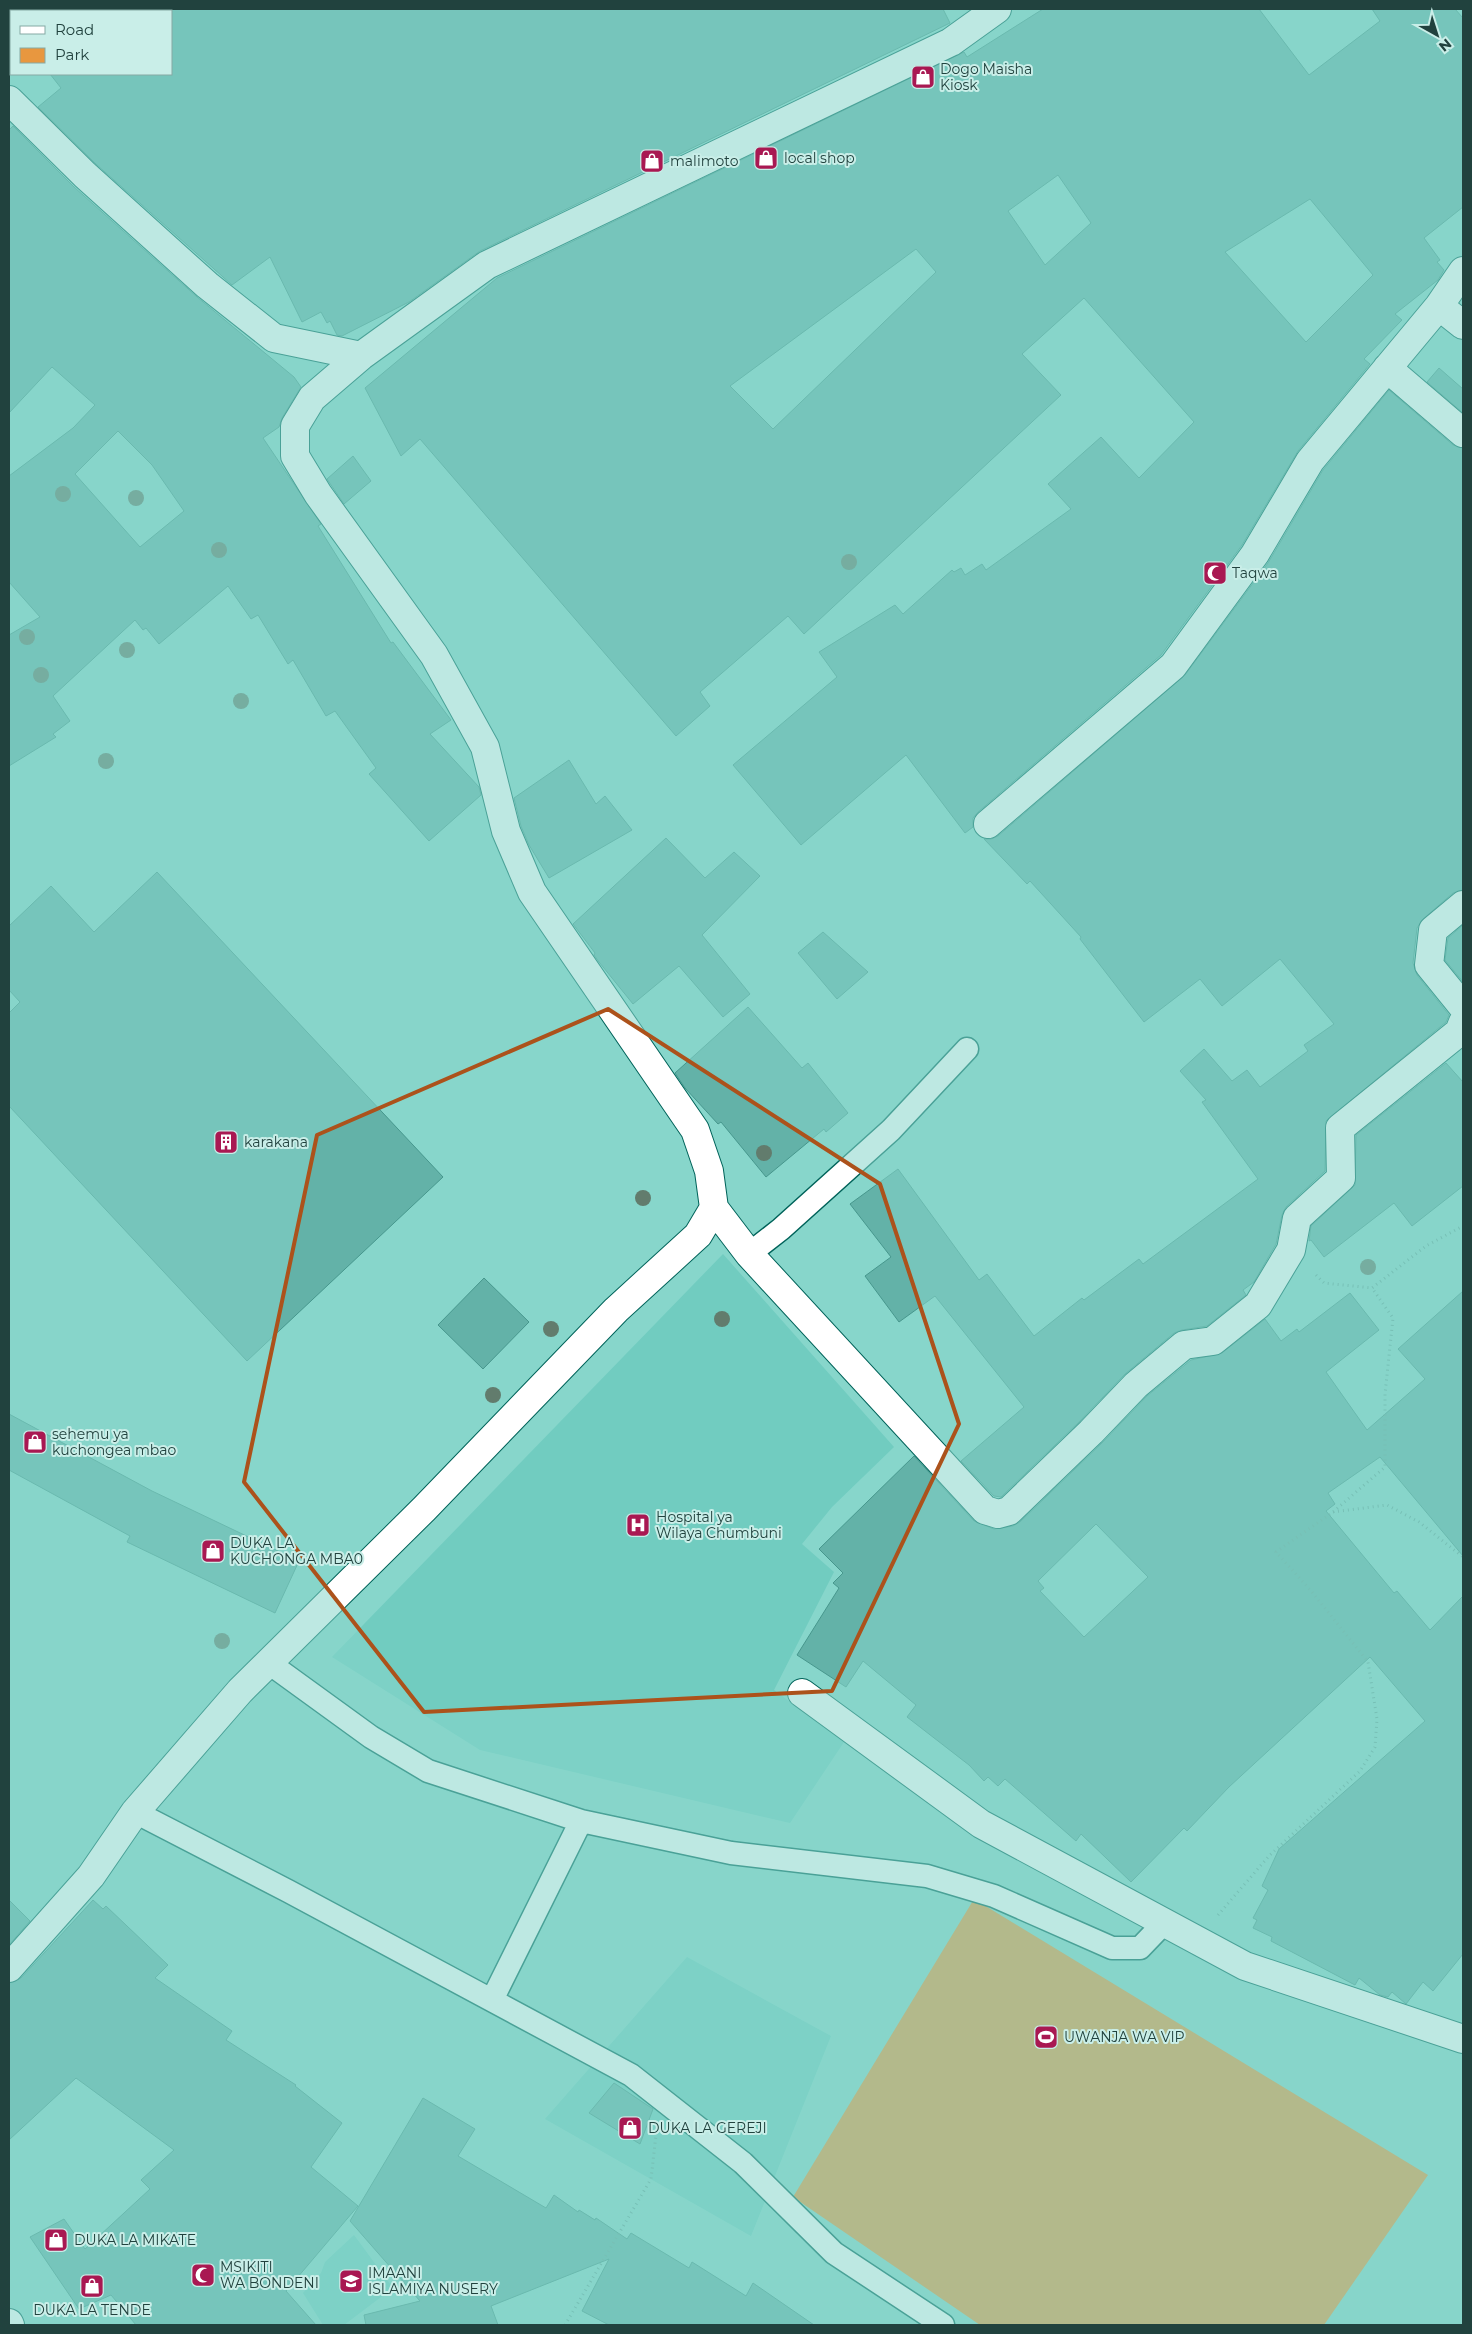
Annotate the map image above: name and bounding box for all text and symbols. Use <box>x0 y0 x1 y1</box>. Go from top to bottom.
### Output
legend <box>10 10 172 75</box>
north arrow <box>1412 10 1462 60</box>
text: Road <box>55 20 94 39</box>
text: N <box>1435 35 1455 56</box>
text: Park <box>55 45 89 64</box>
place label: Dogo Maisha Kiosk <box>940 60 1032 94</box>
shop icon: Dogo Maisha Kiosk <box>910 64 936 90</box>
shop icon: local shop <box>753 145 779 171</box>
shop icon: malimoto <box>639 148 665 174</box>
place label: local shop <box>784 149 855 167</box>
place label: malimoto <box>670 152 739 170</box>
mosque icon: Taqwa <box>1202 560 1228 586</box>
place label: Taqwa <box>1232 564 1278 582</box>
building icon: karakana <box>213 1129 239 1155</box>
place label: karakana <box>244 1133 308 1151</box>
place label: sehemu ya kuchongea mbao <box>52 1425 176 1459</box>
shop icon: sehemu ya kuchongea mbao <box>22 1429 48 1455</box>
place label: Hospital ya Wilaya Chumbuni <box>656 1508 782 1542</box>
hospital icon: Hospital ya Wilaya Chumbuni <box>625 1512 651 1538</box>
place label: DUKA LA KUCHONGA MBA0 <box>230 1534 363 1568</box>
shop icon: DUKA LA KUCHONGA MBA0 <box>200 1538 226 1564</box>
sports icon: UWANJA WA VIP <box>1033 2024 1059 2050</box>
place label: UWANJA WA VIP <box>1064 2028 1185 2046</box>
shop icon: DUKA LA GEREJI <box>617 2115 643 2141</box>
place label: DUKA LA GEREJI <box>648 2119 767 2137</box>
shop icon: DUKA LA MIKATE <box>43 2227 69 2253</box>
place label: DUKA LA MIKATE <box>74 2231 196 2249</box>
place label: MSIKITI WA BONDENI <box>220 2258 319 2292</box>
mosque icon: MSIKITI WA BONDENI <box>190 2262 216 2288</box>
place label: IMAANI ISLAMIYA NUSERY <box>368 2264 498 2298</box>
school or university icon: IMAANI ISLAMIYA NUSERY <box>338 2268 364 2294</box>
shop icon: DUKA LA TENDE <box>79 2273 105 2299</box>
place label: DUKA LA TENDE <box>33 2301 151 2319</box>

